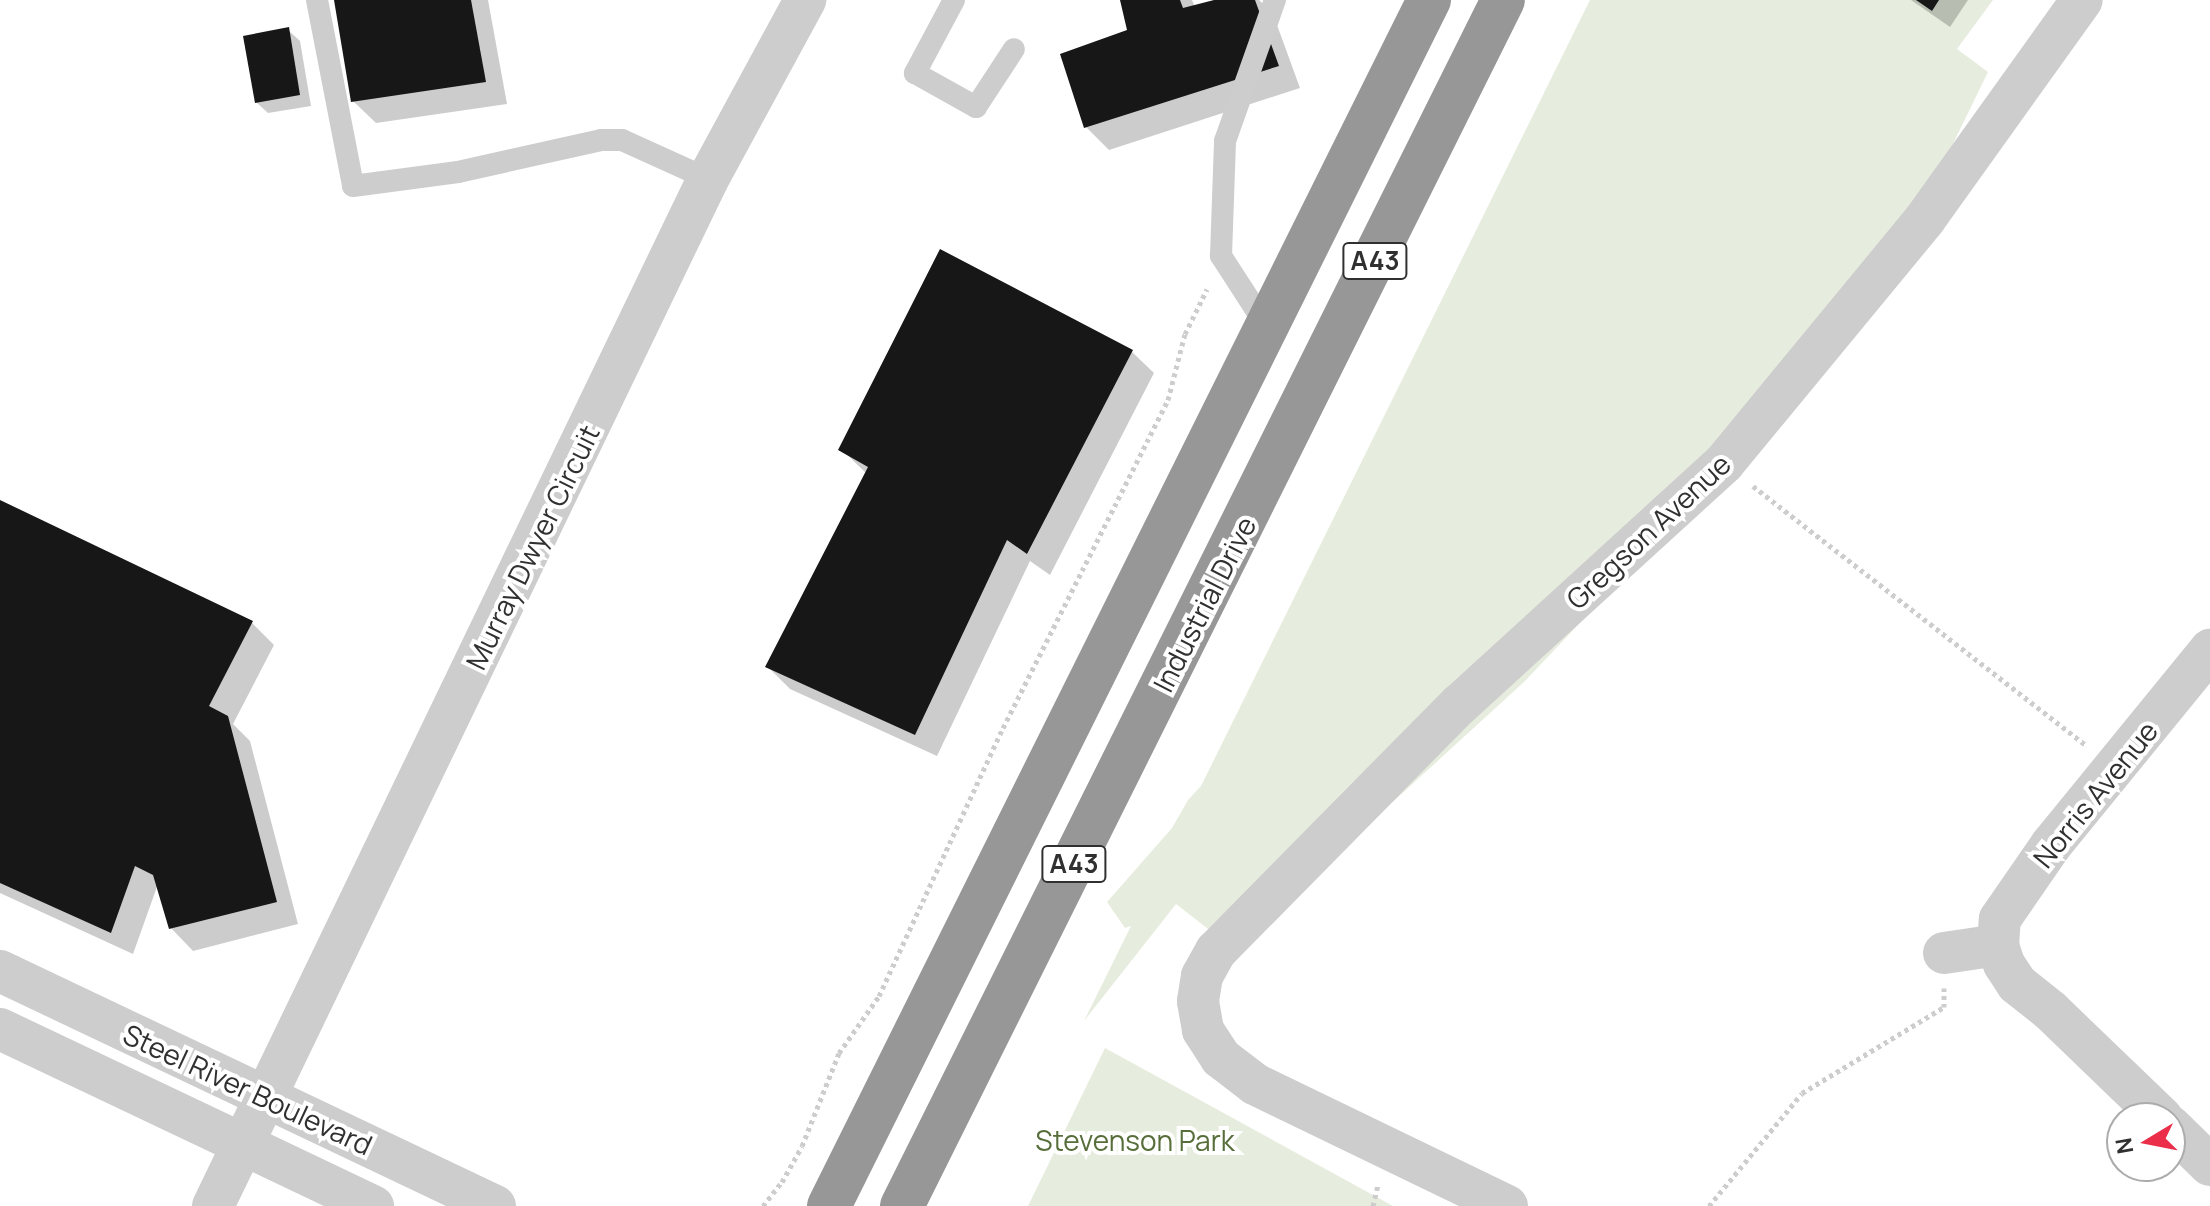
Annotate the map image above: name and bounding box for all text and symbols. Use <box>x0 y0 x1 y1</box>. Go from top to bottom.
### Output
road number: A43 <box>1341 239 1409 283</box>
street label: Murray Dwyer Circuit <box>458 419 606 675</box>
street label: Gregson Avenue <box>1559 446 1737 616</box>
street label: Industrial Drive <box>1145 511 1263 697</box>
street label: Norris Avenue <box>2026 714 2164 874</box>
road number: A43 <box>1040 842 1108 886</box>
street label: Steel River Boulevard <box>118 1017 378 1161</box>
north arrow <box>2106 1102 2186 1182</box>
park label: Stevenson Park <box>1035 1123 1235 1157</box>
text: N <box>2108 1135 2140 1156</box>

